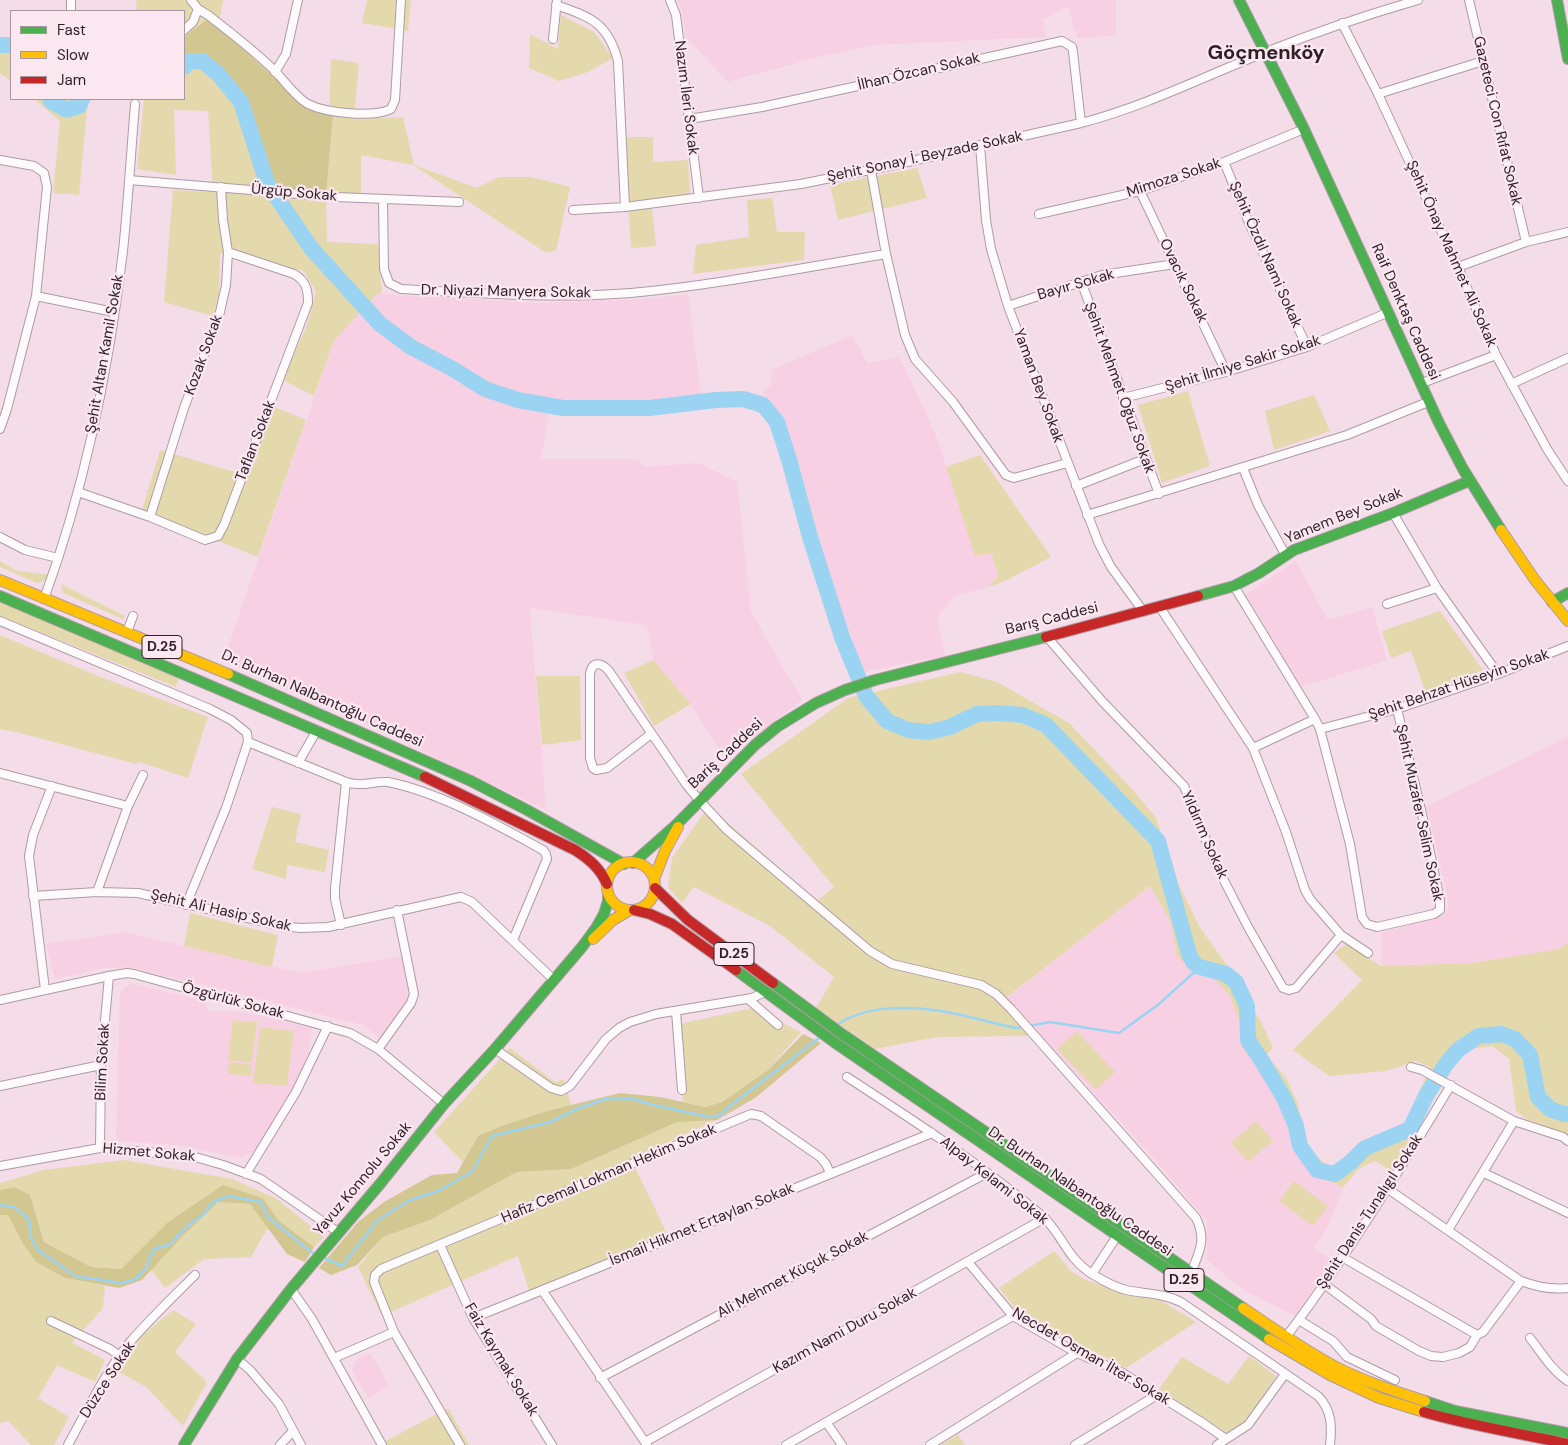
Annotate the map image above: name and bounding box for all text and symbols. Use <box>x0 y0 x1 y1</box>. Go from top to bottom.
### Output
legend <box>10 10 185 100</box>
text: Fast <box>57 20 86 40</box>
street label: Gazeteci Con Rıfat Sokak <box>1469 35 1525 207</box>
street label: Nazım İleri Sokak <box>670 40 702 156</box>
district label: Göçmenköy <box>1207 42 1325 66</box>
text: Slow <box>57 45 89 65</box>
street label: İlhan Özcan Sokak <box>856 49 982 95</box>
text: Jam <box>57 70 86 90</box>
street label: Şehit Sonay İ. Beyzade Sokak <box>825 127 1025 187</box>
street label: Mimoza Sokak <box>1124 154 1224 202</box>
street label: Şehit Önay Mahmet Ali Sokak <box>1402 158 1500 350</box>
street label: Şehit Özdıl Nami Sokak <box>1225 179 1305 331</box>
street label: Ürgüp Sokak <box>250 180 338 206</box>
street label: Ovacık Sokak <box>1155 236 1211 326</box>
street label: Raif Denktaş Caddesi <box>1367 241 1443 383</box>
street label: Bayır Sokak <box>1036 265 1116 305</box>
street label: Şehit Altan Kamil Sokak <box>82 273 128 435</box>
street label: Dr. Niyazi Manyera Sokak <box>421 282 591 302</box>
street label: Şehit Mehmet Oğuz Sokak <box>1080 300 1158 476</box>
street label: Kozak Sokak <box>181 312 227 398</box>
street label: Yaman Bey Sokak <box>1009 326 1067 446</box>
street label: Şehit İlmiye Sakir Sokak <box>1163 332 1323 396</box>
street label: Taflan Sokak <box>232 398 280 484</box>
street label: Yamem Bey Sokak <box>1282 484 1406 548</box>
street label: Barış Caddesi <box>1004 599 1100 639</box>
road number: D.25 <box>142 636 182 659</box>
street label: Dr. Burhan Nalbantoğlu Caddesi <box>218 646 426 752</box>
street label: Şehit Behzat Hüseyin Sokak <box>1366 646 1552 724</box>
street label: Bariş Caddesi <box>685 715 767 793</box>
street label: Şehit Muzafer Selim Sokak <box>1391 723 1447 903</box>
street label: Yıldırım Sokak <box>1177 788 1231 882</box>
street label: Şehit Ali Hasip Sokak <box>149 886 293 936</box>
road number: D.25 <box>714 942 754 966</box>
street label: Özgürlük Sokak <box>180 979 286 1023</box>
street label: Bilim Sokak <box>92 1023 114 1101</box>
street label: Yavuz Konnolu Sokak <box>310 1118 416 1240</box>
street label: Hafiz Cemal Lokman Hekim Sokak <box>499 1120 719 1228</box>
street label: Dr. Burhan Nalbantoğlu Caddesi <box>984 1123 1176 1261</box>
street label: Şehit Danis Tunalıgıl Sokak <box>1313 1131 1427 1293</box>
street label: Alpay Kelami Sokak <box>936 1133 1052 1229</box>
street label: Hizmet Sokak <box>102 1140 196 1166</box>
street label: İsmail Hikmet Ertaylan Sokak <box>607 1180 797 1270</box>
street label: Ali Mehmet Küçuk Sokak <box>714 1227 872 1323</box>
road number: D.25 <box>1164 1268 1204 1292</box>
street label: Kazım Nami Duru Sokak <box>770 1284 920 1378</box>
street label: Faiz Kaymak Sokak <box>460 1300 542 1420</box>
street label: Necdet Osman İlter Sokak <box>1009 1304 1173 1410</box>
street label: Düzce Sokak <box>77 1338 139 1422</box>

